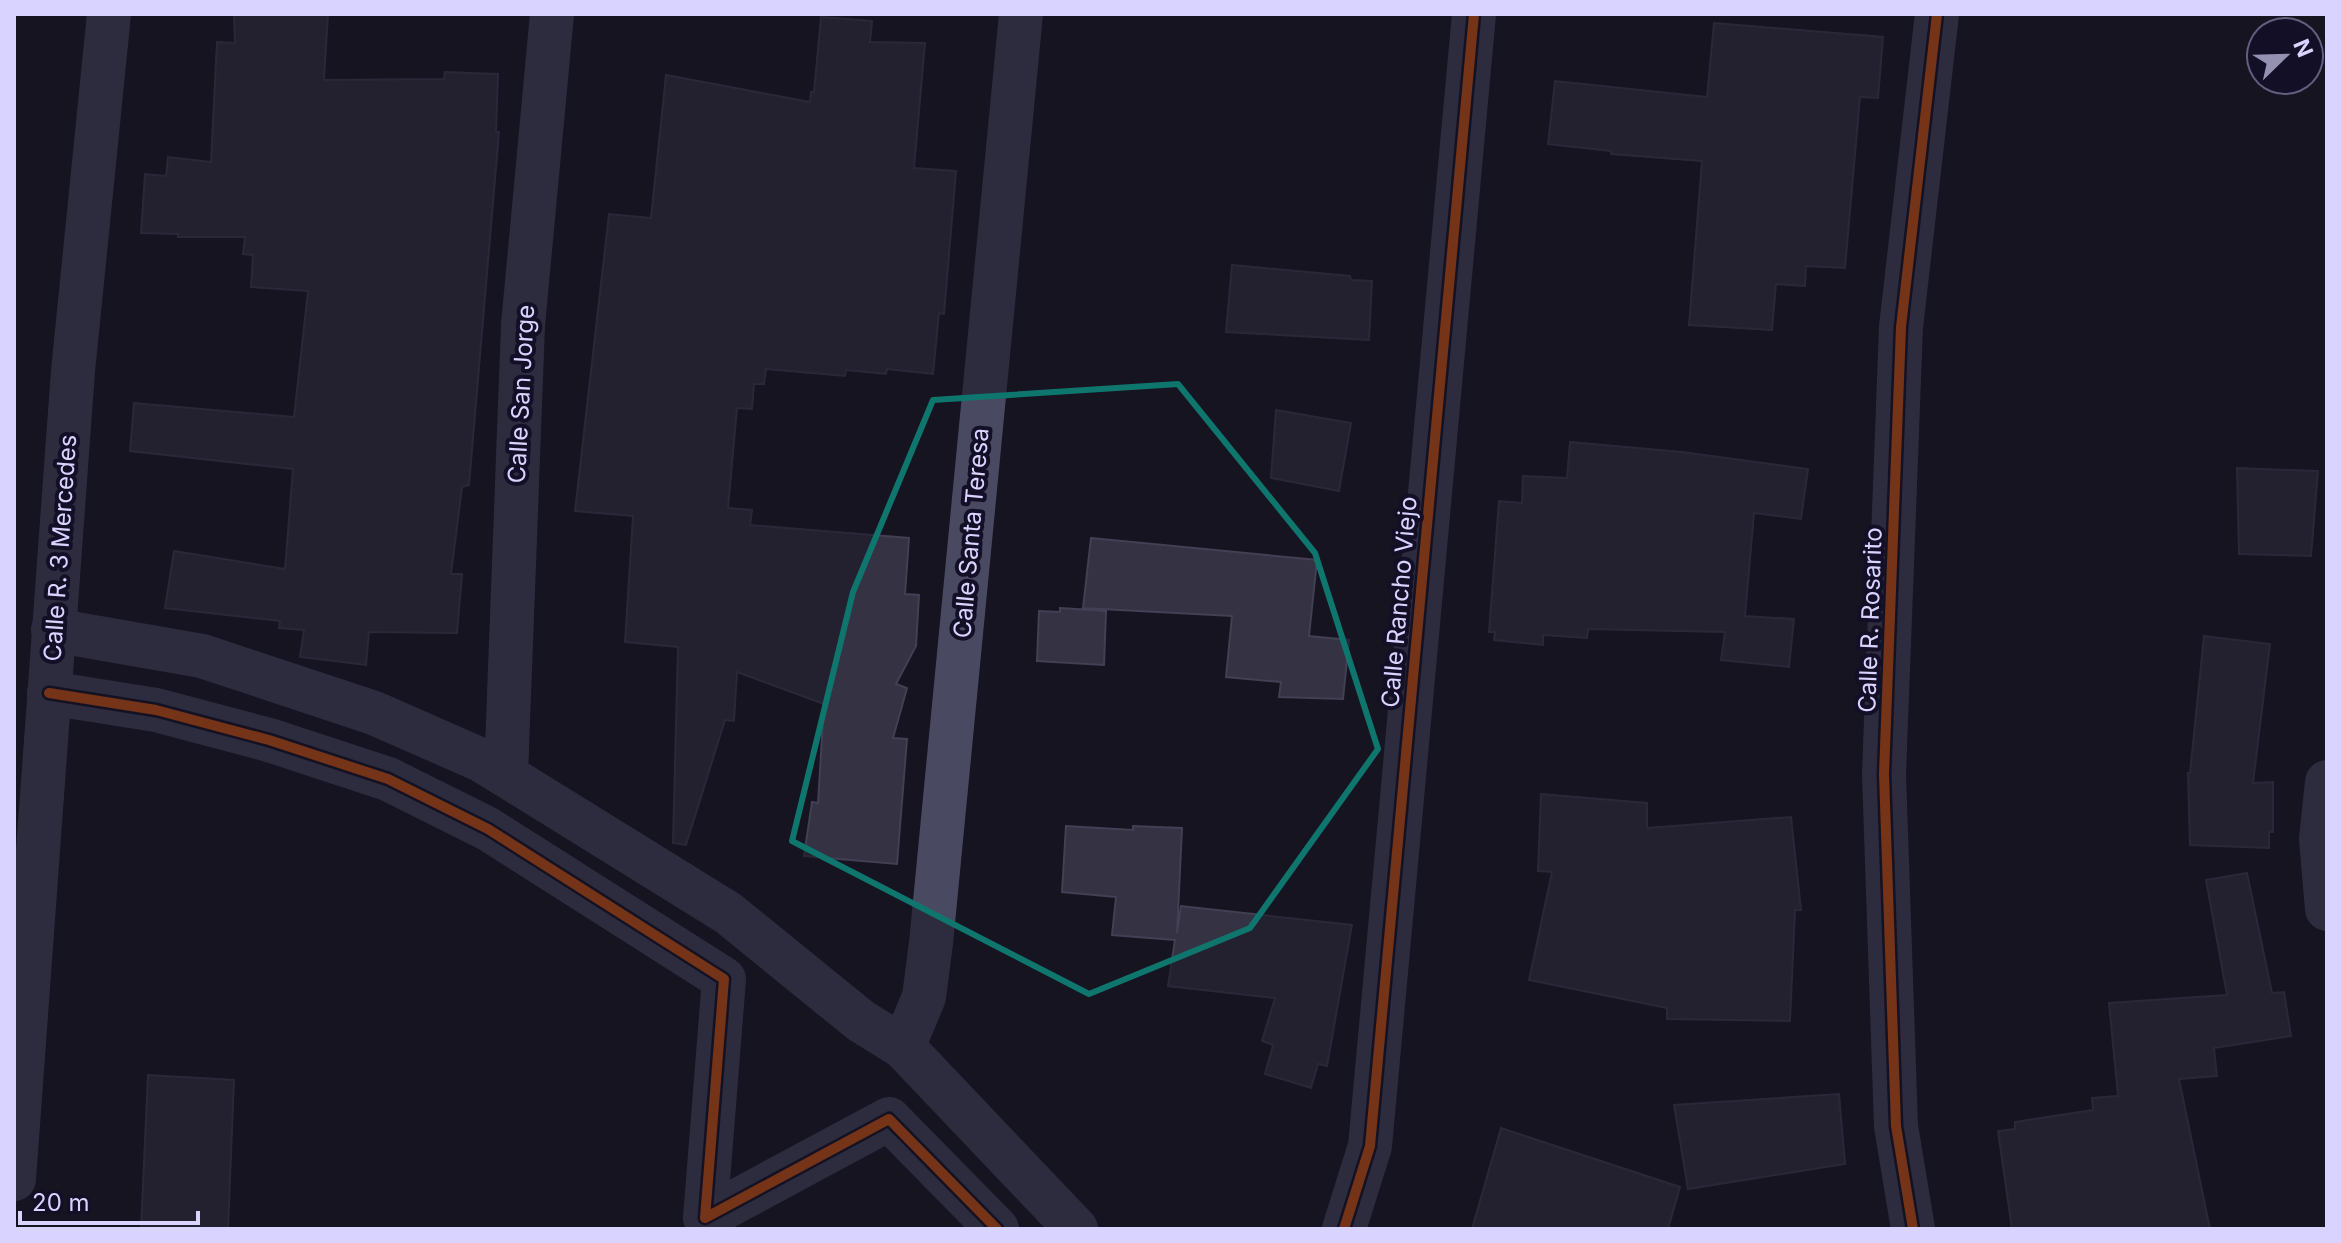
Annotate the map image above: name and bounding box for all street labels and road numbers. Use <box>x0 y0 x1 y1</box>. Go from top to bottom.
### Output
street label: Calle San Jorge <box>502 304 540 484</box>
street label: Calle Santa Teresa <box>947 427 995 639</box>
street label: Calle R. 3 Mercedes <box>38 434 82 662</box>
street label: Calle Rancho Viejo <box>1375 495 1423 709</box>
street label: Calle R. Rosarito <box>1852 527 1888 713</box>

